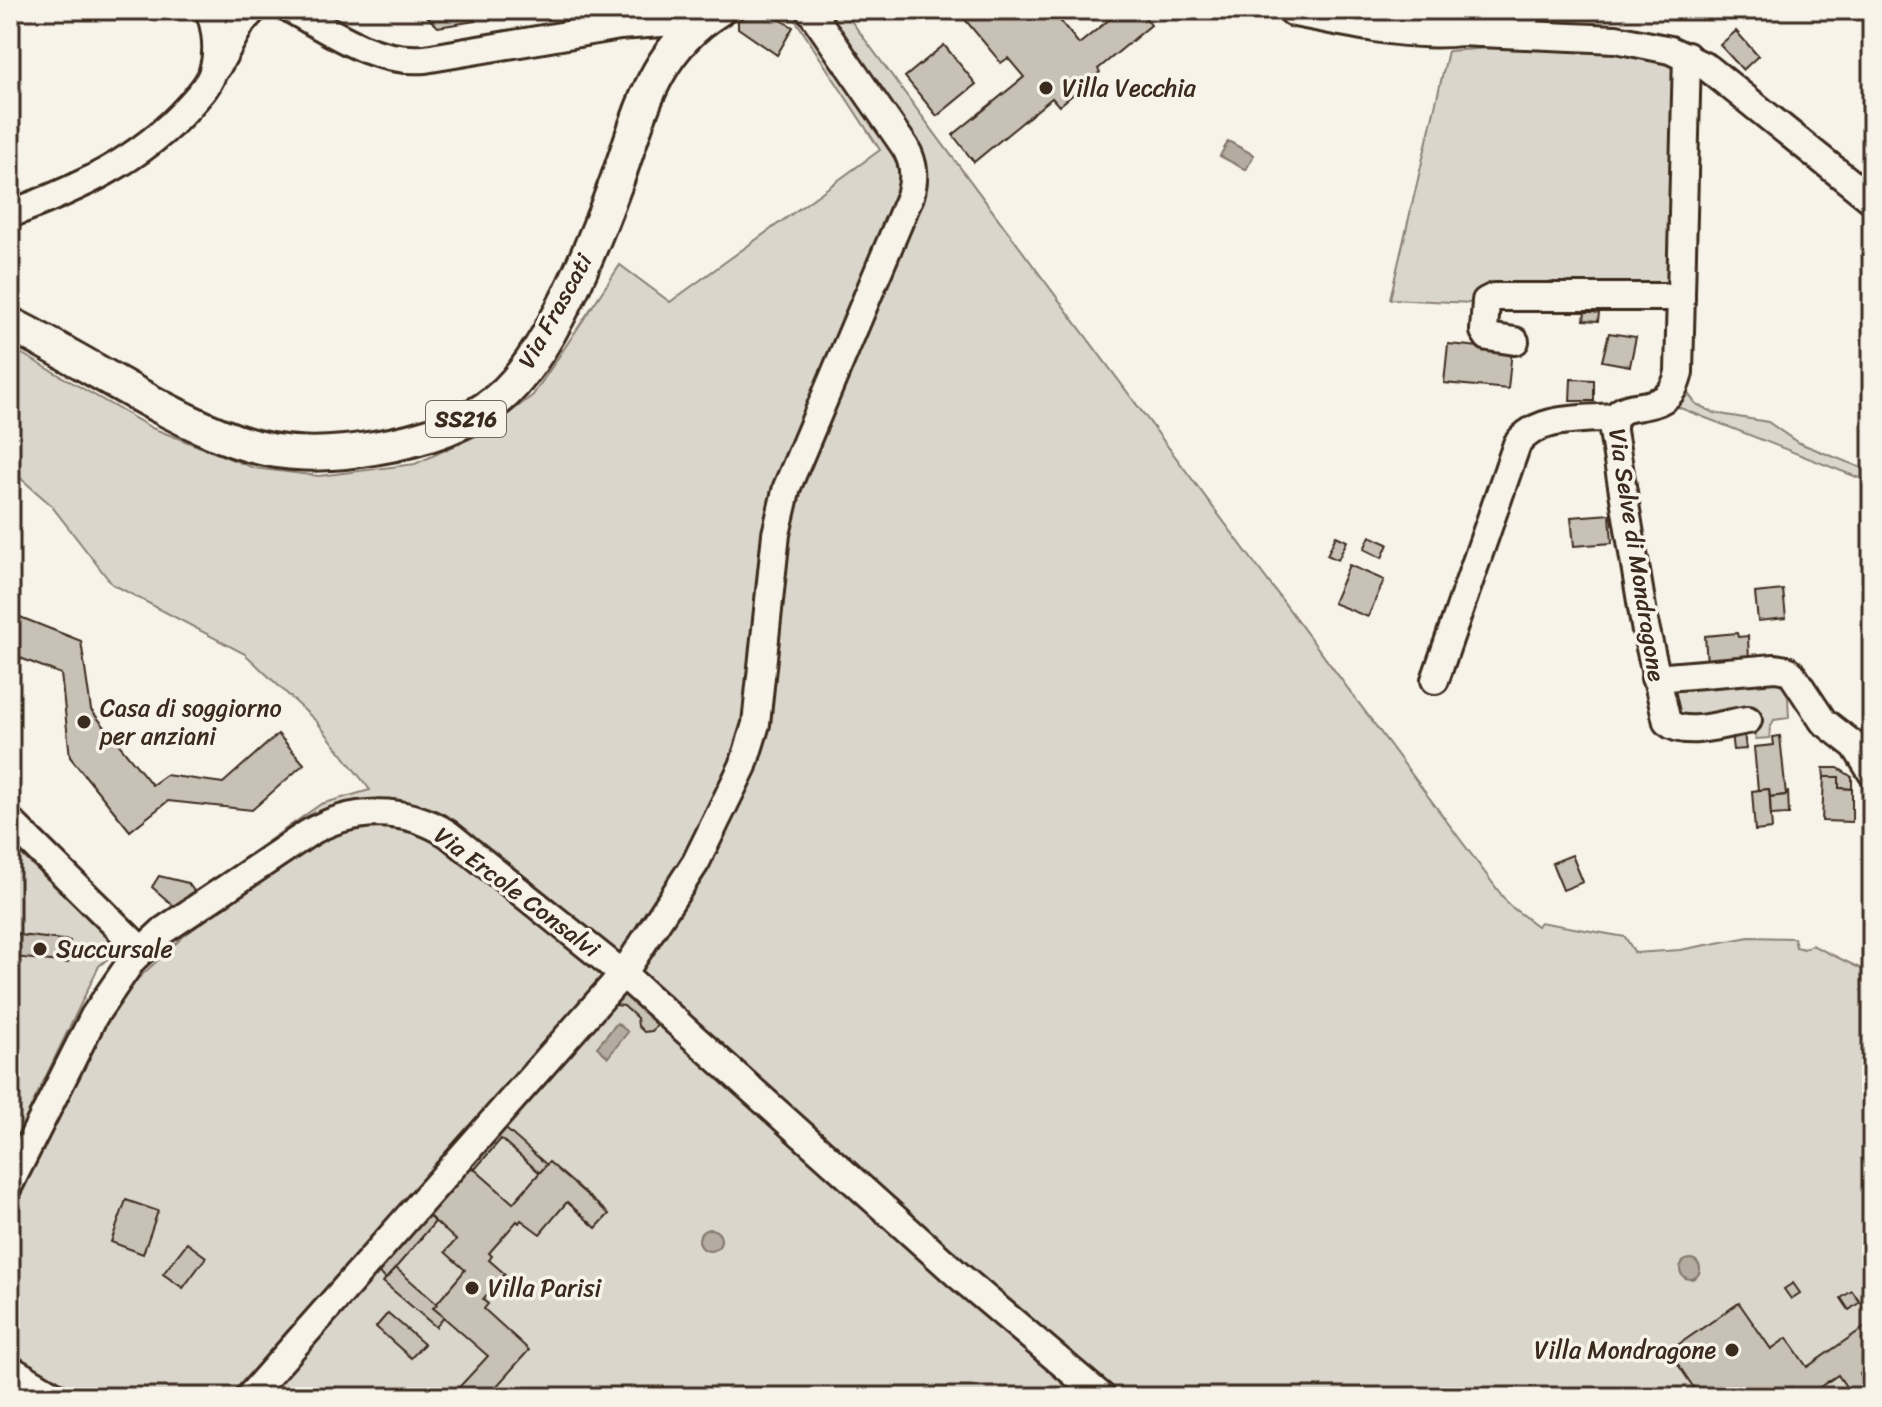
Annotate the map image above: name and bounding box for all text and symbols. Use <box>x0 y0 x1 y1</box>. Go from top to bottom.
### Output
place label: Villa Vecchia <box>1062 67 1197 109</box>
marker: Villa Vecchia <box>1037 79 1055 97</box>
street label: Via Frascati <box>506 244 605 376</box>
road number: SS216 <box>426 401 506 437</box>
street label: Via Selve di Mondragone <box>1596 425 1678 685</box>
place label: Casa di soggiorno per anziani <box>99 687 282 757</box>
marker: Casa di soggiorno per anziani <box>75 713 93 731</box>
street label: Via Ercole Consalvi <box>425 815 610 970</box>
place label: Succursale <box>56 928 173 970</box>
marker: Succursale <box>31 940 49 958</box>
place label: Villa Parisi <box>488 1267 602 1309</box>
marker: Villa Parisi <box>463 1279 481 1297</box>
place label: Villa Mondragone <box>1534 1329 1716 1371</box>
marker: Villa Mondragone <box>1723 1341 1741 1359</box>

